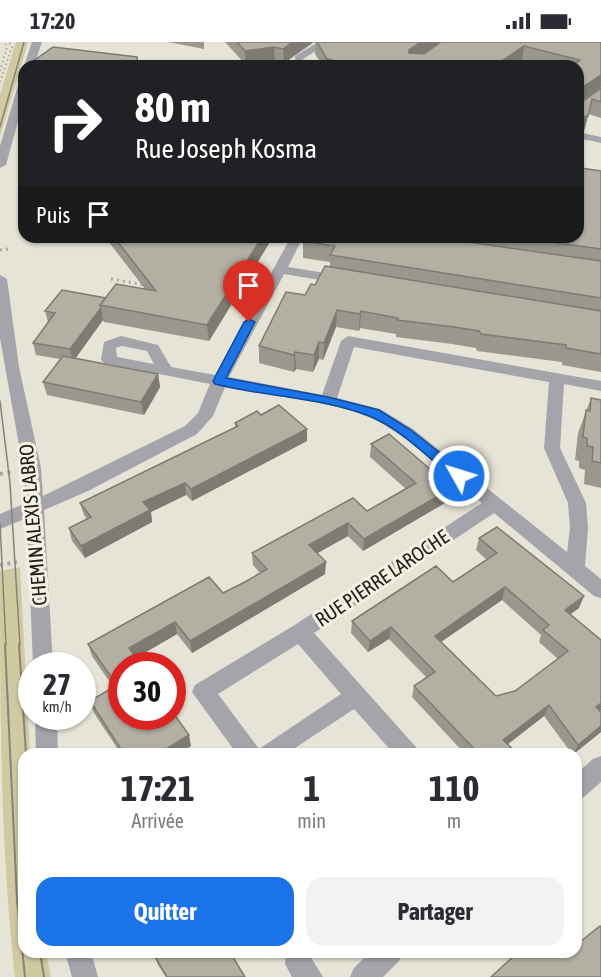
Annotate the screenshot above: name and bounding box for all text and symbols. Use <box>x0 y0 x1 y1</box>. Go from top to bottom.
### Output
text: 17:20 <box>30 8 75 34</box>
text: 80 m <box>135 83 210 131</box>
icon: right <box>36 84 114 162</box>
text: Rue Joseph Kosma <box>135 133 317 164</box>
icon: arrive <box>82 198 115 231</box>
text: Puis <box>36 202 70 228</box>
pin <box>223 260 274 322</box>
icon: arrive <box>232 269 265 302</box>
street label: CHEMIN ALEXIS LABRO <box>14 443 51 607</box>
position arrow <box>427 444 491 508</box>
street label: RUE PIERRE LAROCHE <box>311 524 453 631</box>
speed limit sign: 30 <box>108 652 186 730</box>
text: 27 <box>43 667 71 701</box>
text: km/h <box>42 698 72 715</box>
text: 17:21 <box>121 767 195 809</box>
text: 1 <box>303 767 320 809</box>
text: 110 <box>429 767 479 809</box>
text: Arrivée <box>132 809 184 832</box>
text: min <box>297 809 326 832</box>
text: m <box>447 809 461 832</box>
button: Quitter <box>36 877 294 946</box>
button: Partager <box>306 877 564 946</box>

